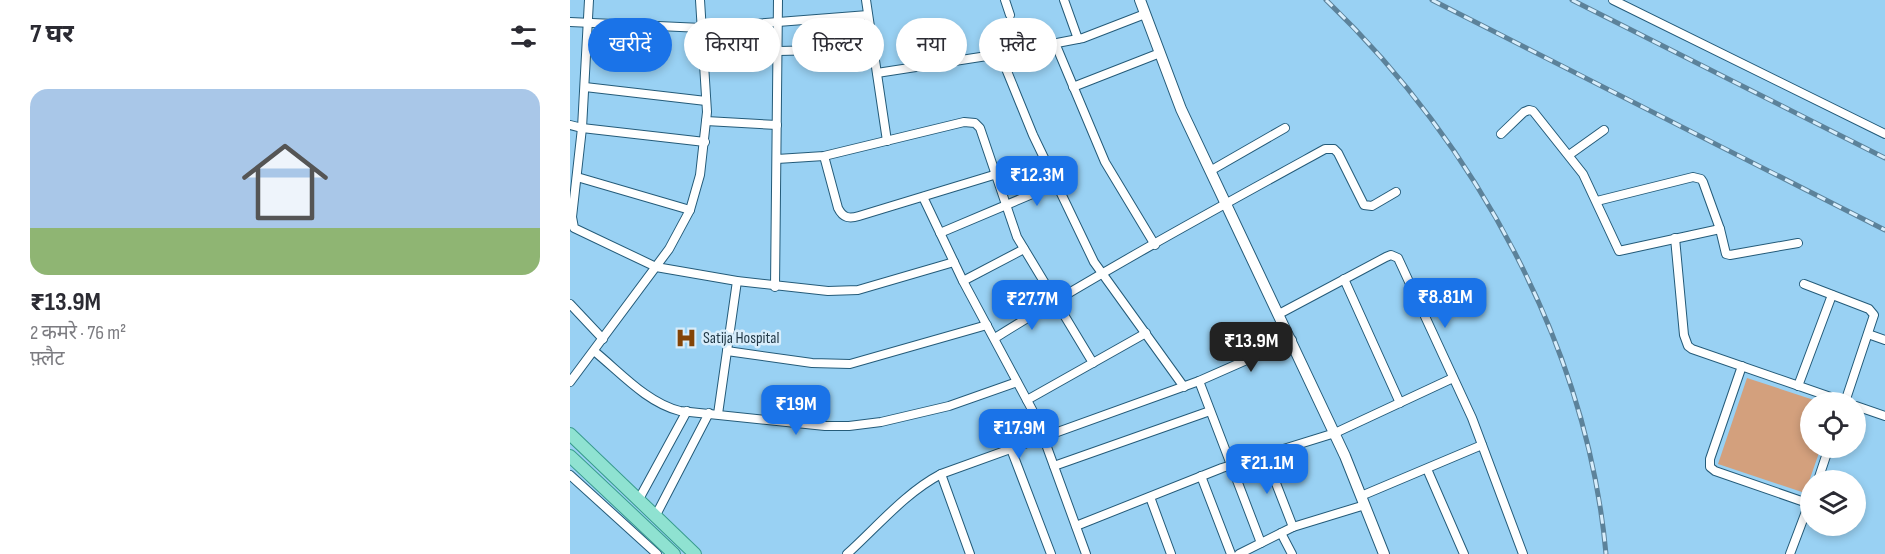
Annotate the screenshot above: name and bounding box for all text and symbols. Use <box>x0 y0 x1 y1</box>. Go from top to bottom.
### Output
chip: खरीदें <box>588 18 672 72</box>
chip: किराया <box>684 18 780 72</box>
chip: फ़िल्टर <box>792 18 884 72</box>
chip: नया <box>896 18 967 72</box>
chip: फ़्लैट <box>979 18 1057 72</box>
text: 7 घर <box>30 19 74 50</box>
icon: filters <box>507 20 540 53</box>
icon: home <box>231 128 339 236</box>
pin: ₹12.3M <box>988 156 1086 207</box>
text: ₹12.3M <box>1010 163 1064 187</box>
pin: ₹8.81M <box>1396 278 1494 329</box>
pin: ₹27.7M <box>983 280 1081 331</box>
text: ₹8.81M <box>1417 285 1473 309</box>
text: ₹13.9M <box>30 287 101 318</box>
text: ₹27.7M <box>1006 287 1058 311</box>
text: 2 कमरे · 76 m² <box>30 321 126 345</box>
pin: ₹13.9M <box>1202 322 1300 373</box>
hospital icon: Satija Hospital <box>674 326 698 350</box>
place label: Satija Hospital <box>703 329 780 348</box>
text: ₹13.9M <box>1224 329 1278 353</box>
text: फ़्लैट <box>30 347 65 371</box>
pin: ₹19M <box>760 385 832 436</box>
text: ₹19M <box>775 392 817 416</box>
map controls <box>1800 392 1866 536</box>
button: locate <box>1800 392 1866 458</box>
pin: ₹17.9M <box>970 409 1068 460</box>
text: ₹17.9M <box>993 416 1045 440</box>
pin: ₹21.1M <box>1218 444 1316 495</box>
text: ₹21.1M <box>1240 451 1294 475</box>
button: layers <box>1800 470 1866 536</box>

